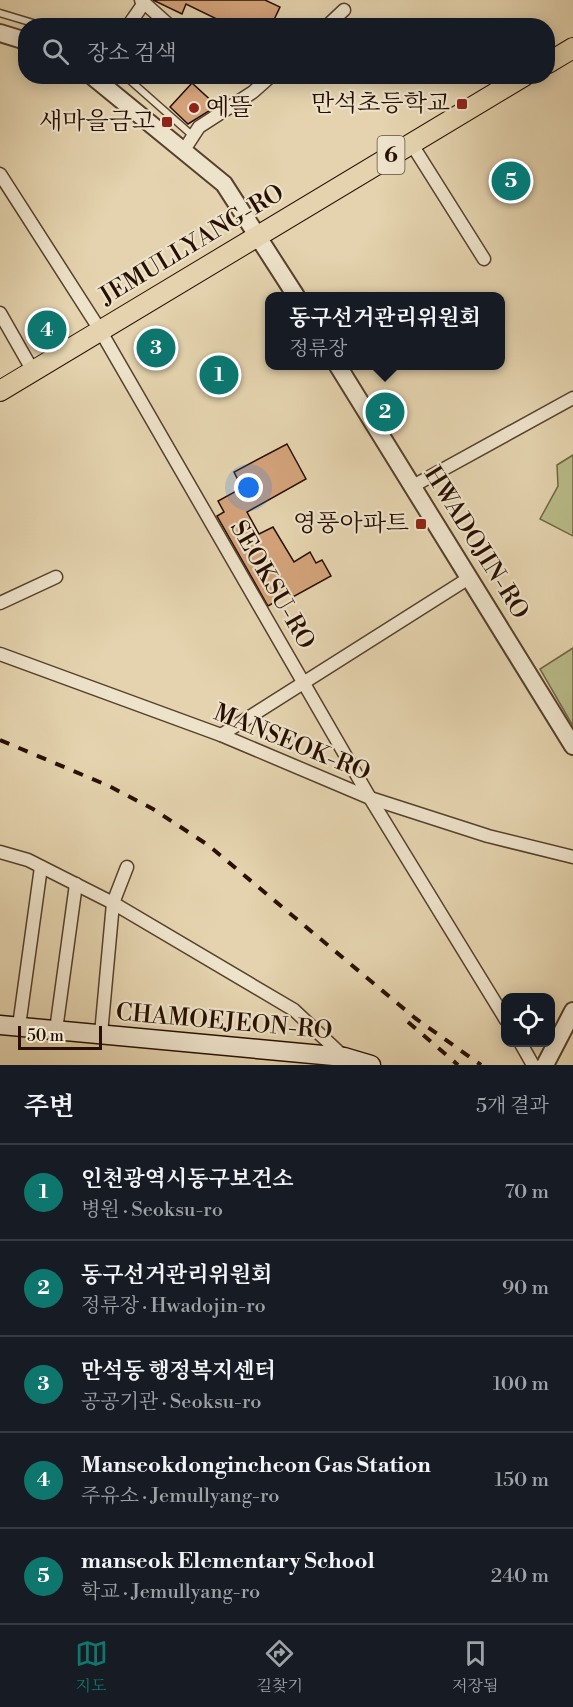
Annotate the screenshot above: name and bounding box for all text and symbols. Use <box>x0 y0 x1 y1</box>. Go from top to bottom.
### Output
search box <box>18 18 555 84</box>
icon: search <box>39 35 72 68</box>
text: 장소 검색 <box>87 40 177 67</box>
place label: 만석초등학교 <box>311 89 450 119</box>
place label: 예뜰 <box>206 93 252 123</box>
marker: 만석초등학교 <box>455 97 469 111</box>
marker: 예뜰 <box>187 101 201 115</box>
place label: 새마을금고 <box>39 107 155 137</box>
marker: 새마을금고 <box>160 115 174 129</box>
road number: 6 <box>378 136 404 174</box>
pin: 5 <box>492 158 530 204</box>
street label: JEMULLYANG-RO <box>94 178 290 312</box>
popup <box>265 292 505 370</box>
text: 동구선거관리위원회 <box>289 305 481 332</box>
pin: 4 <box>28 308 66 352</box>
pin: 3 <box>136 326 176 370</box>
text: 정류장 <box>289 337 347 362</box>
pin: 1 <box>200 352 238 398</box>
pin: 2 <box>366 390 404 434</box>
street label: HWADOJIN-RO <box>417 461 535 625</box>
your location <box>234 473 263 502</box>
place label: 영풍아파트 <box>293 509 409 539</box>
street label: SEOKSU-RO <box>223 515 321 655</box>
marker: 영풍아파트 <box>414 517 428 531</box>
street label: MANSEOK-RO <box>209 698 375 788</box>
map controls <box>501 993 555 1047</box>
button: locate <box>501 993 555 1047</box>
street label: CHAMOEJEON-RO <box>114 998 334 1046</box>
scale bar <box>18 1023 102 1050</box>
text: 50 m <box>27 1026 64 1046</box>
text: 주변 <box>24 1091 74 1123</box>
text: 5개 결과 <box>476 1094 549 1119</box>
text: 인천광역시동구보건소 <box>81 1166 294 1193</box>
text: 1 <box>39 1180 48 1205</box>
text: 70 m <box>505 1180 549 1205</box>
text: 병원 · Seoksu-ro <box>81 1198 223 1223</box>
text: 동구선거관리위원회 <box>81 1262 272 1289</box>
text: 2 <box>37 1276 50 1301</box>
text: 90 m <box>502 1276 549 1301</box>
text: 정류장 · Hwadojin-ro <box>81 1294 266 1319</box>
text: 만석동 행정복지센터 <box>81 1358 276 1385</box>
text: 3 <box>37 1372 50 1397</box>
text: 100 m <box>493 1372 549 1397</box>
text: 공공기관 · Seoksu-ro <box>81 1390 262 1415</box>
text: Manseokdongincheon Gas Station <box>81 1452 431 1479</box>
text: 4 <box>37 1468 50 1493</box>
text: 150 m <box>494 1468 549 1493</box>
text: 주유소 · Jemullyang-ro <box>81 1484 280 1509</box>
text: manseok Elementary School <box>81 1548 375 1575</box>
text: 5 <box>37 1564 50 1589</box>
text: 240 m <box>491 1564 549 1589</box>
text: 학교 · Jemullyang-ro <box>81 1580 260 1605</box>
tab: 지도 <box>75 1637 108 1696</box>
tab: 길찾기 <box>257 1637 303 1696</box>
tab: 저장됨 <box>452 1637 498 1696</box>

